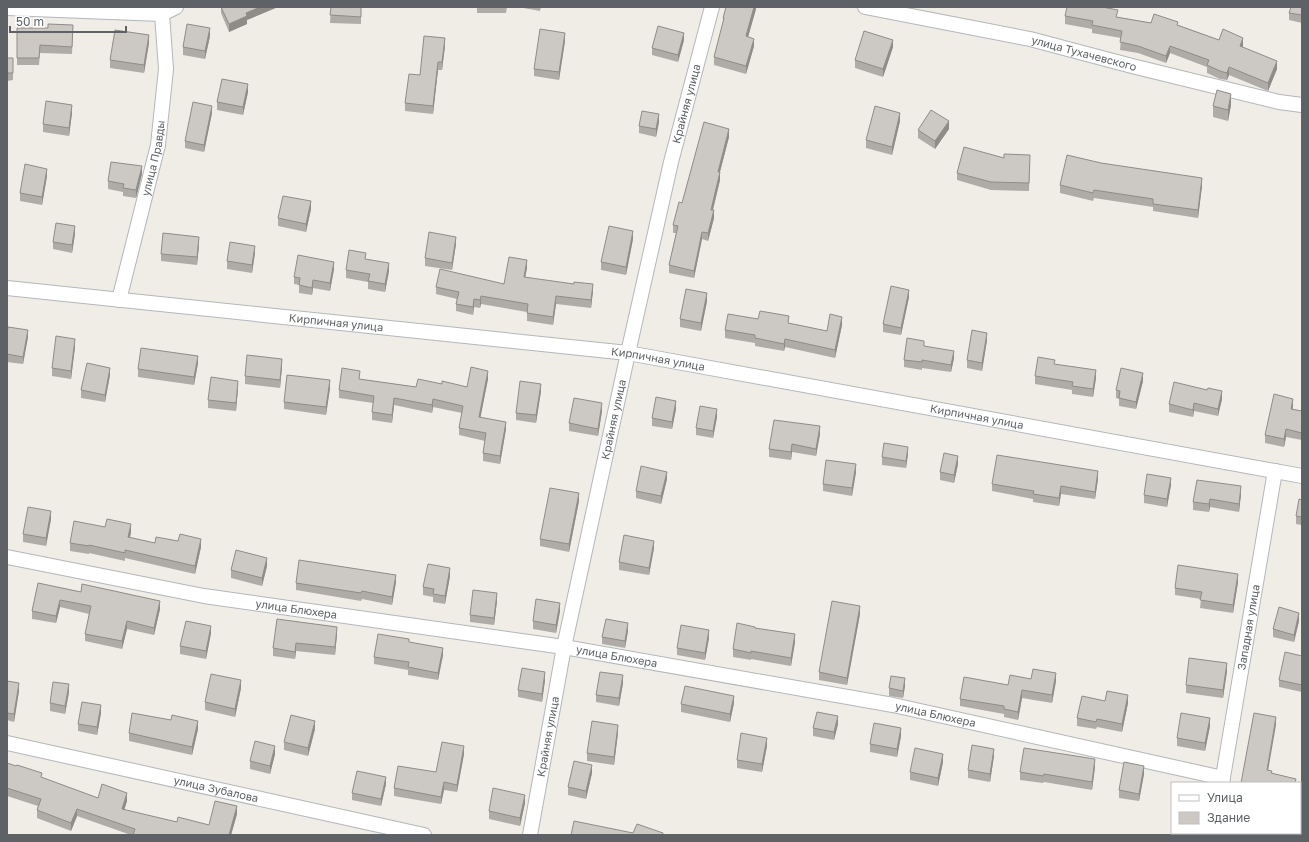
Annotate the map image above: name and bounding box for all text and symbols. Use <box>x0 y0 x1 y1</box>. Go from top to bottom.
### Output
scale bar <box>10 8 126 34</box>
text: 50 m <box>16 14 44 29</box>
street label: улица Тухачевского <box>1030 33 1139 73</box>
street label: Крайняя улица <box>669 62 703 145</box>
street label: улица Правды <box>138 120 167 197</box>
street label: Кирпичная улица <box>288 311 384 333</box>
street label: Кирпичная улица <box>611 344 706 373</box>
street label: Крайняя улица <box>598 378 628 461</box>
street label: Кирпичная улица <box>929 401 1025 431</box>
street label: Западная улица <box>1234 583 1262 671</box>
street label: улица Блюхера <box>255 596 338 621</box>
street label: улица Блюхера <box>575 642 658 669</box>
street label: Крайняя улица <box>534 695 561 778</box>
street label: улица Блюхера <box>894 699 977 729</box>
street label: улица Зубалова <box>173 773 260 804</box>
legend <box>1171 782 1301 834</box>
text: Улица <box>1207 790 1243 805</box>
text: Здание <box>1207 810 1250 825</box>

